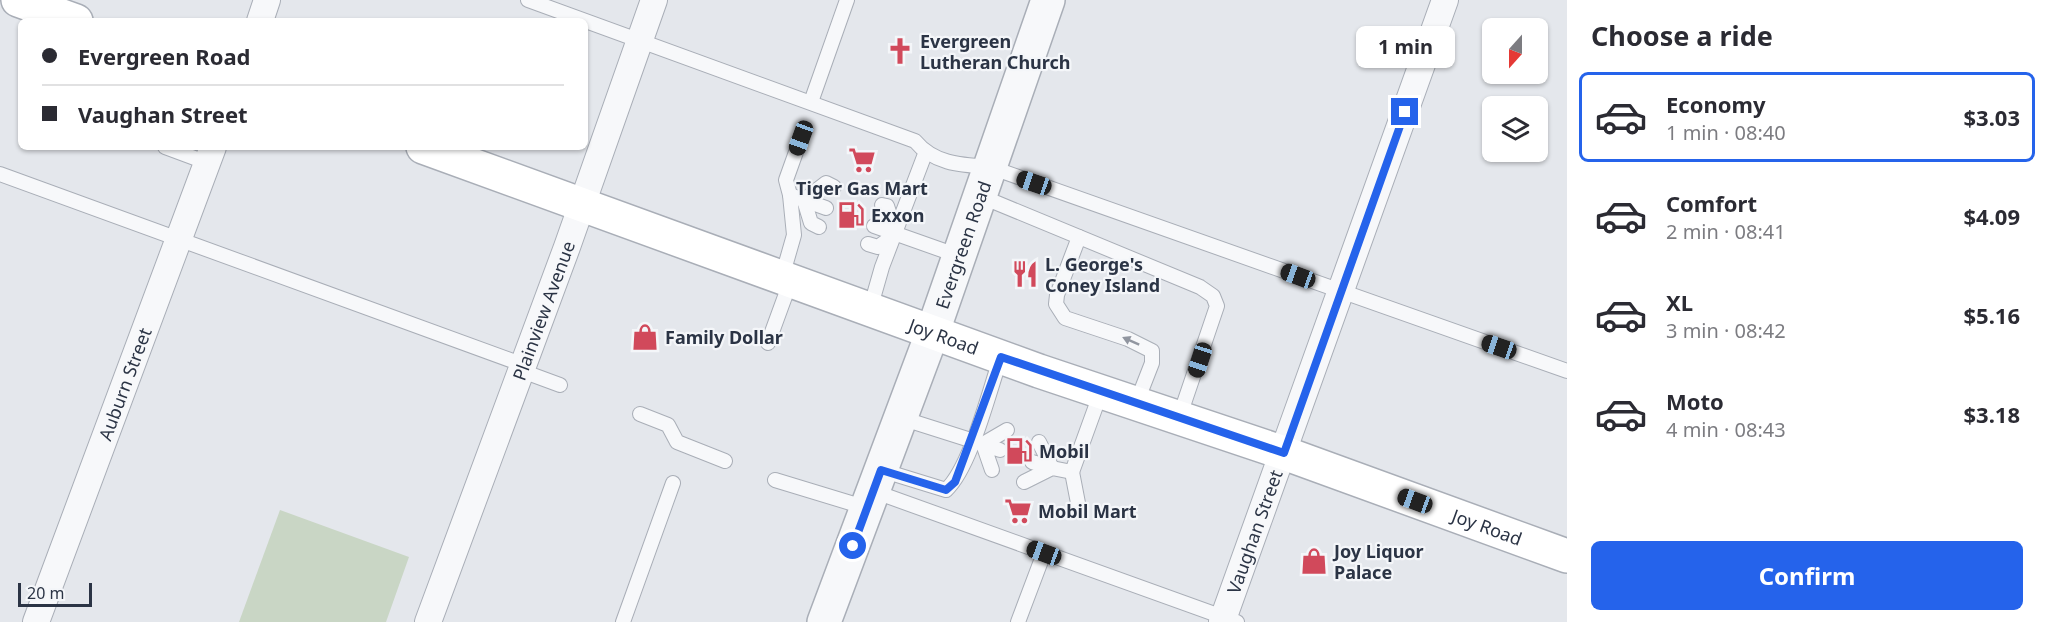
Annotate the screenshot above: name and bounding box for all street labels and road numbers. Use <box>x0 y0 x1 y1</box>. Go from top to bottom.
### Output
street label: Evergreen Road <box>930 177 996 312</box>
street label: Plainview Avenue <box>507 238 580 384</box>
street label: Joy Road <box>904 312 982 360</box>
street label: Auburn Street <box>93 324 157 444</box>
street label: Vaughan Street <box>1221 466 1288 597</box>
street label: Joy Road <box>1447 503 1525 551</box>

